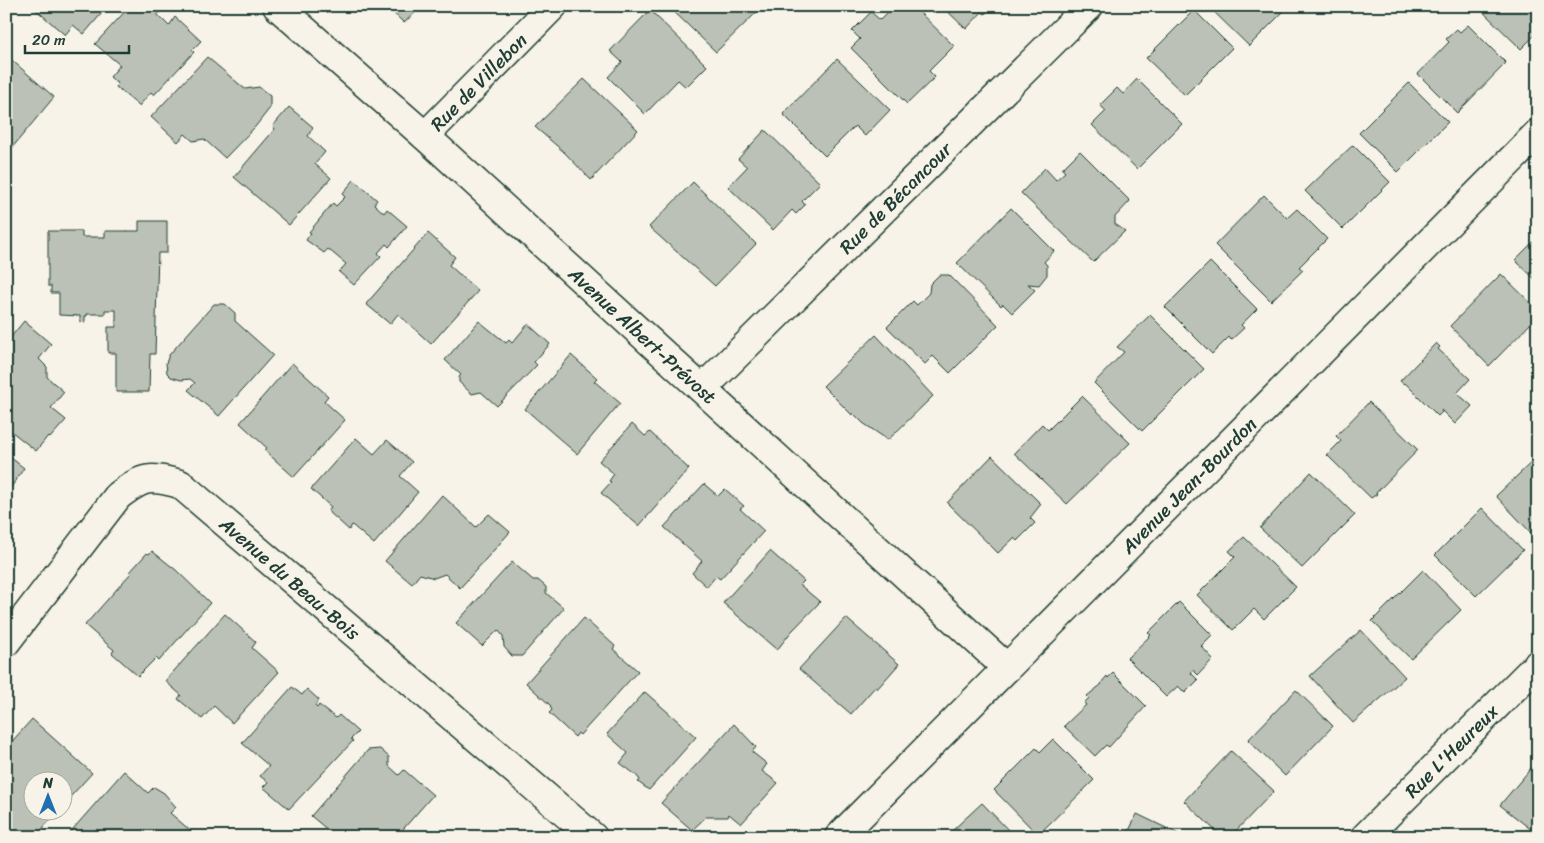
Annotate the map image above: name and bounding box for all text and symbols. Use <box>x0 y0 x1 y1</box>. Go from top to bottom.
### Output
scale bar <box>25 22 129 54</box>
street label: Rue de Villebon <box>422 25 535 139</box>
text: 20 m <box>32 27 66 53</box>
street label: Rue de Bécancour <box>831 133 961 262</box>
street label: Avenue Albert-Prévost <box>560 258 724 412</box>
street label: Avenue Jean-Bourdon <box>1112 409 1265 562</box>
street label: Avenue du Beau-Bois <box>211 508 368 649</box>
street label: Rue L'Heureux <box>1397 696 1507 806</box>
north arrow <box>22 770 72 820</box>
text: N <box>42 771 53 796</box>

